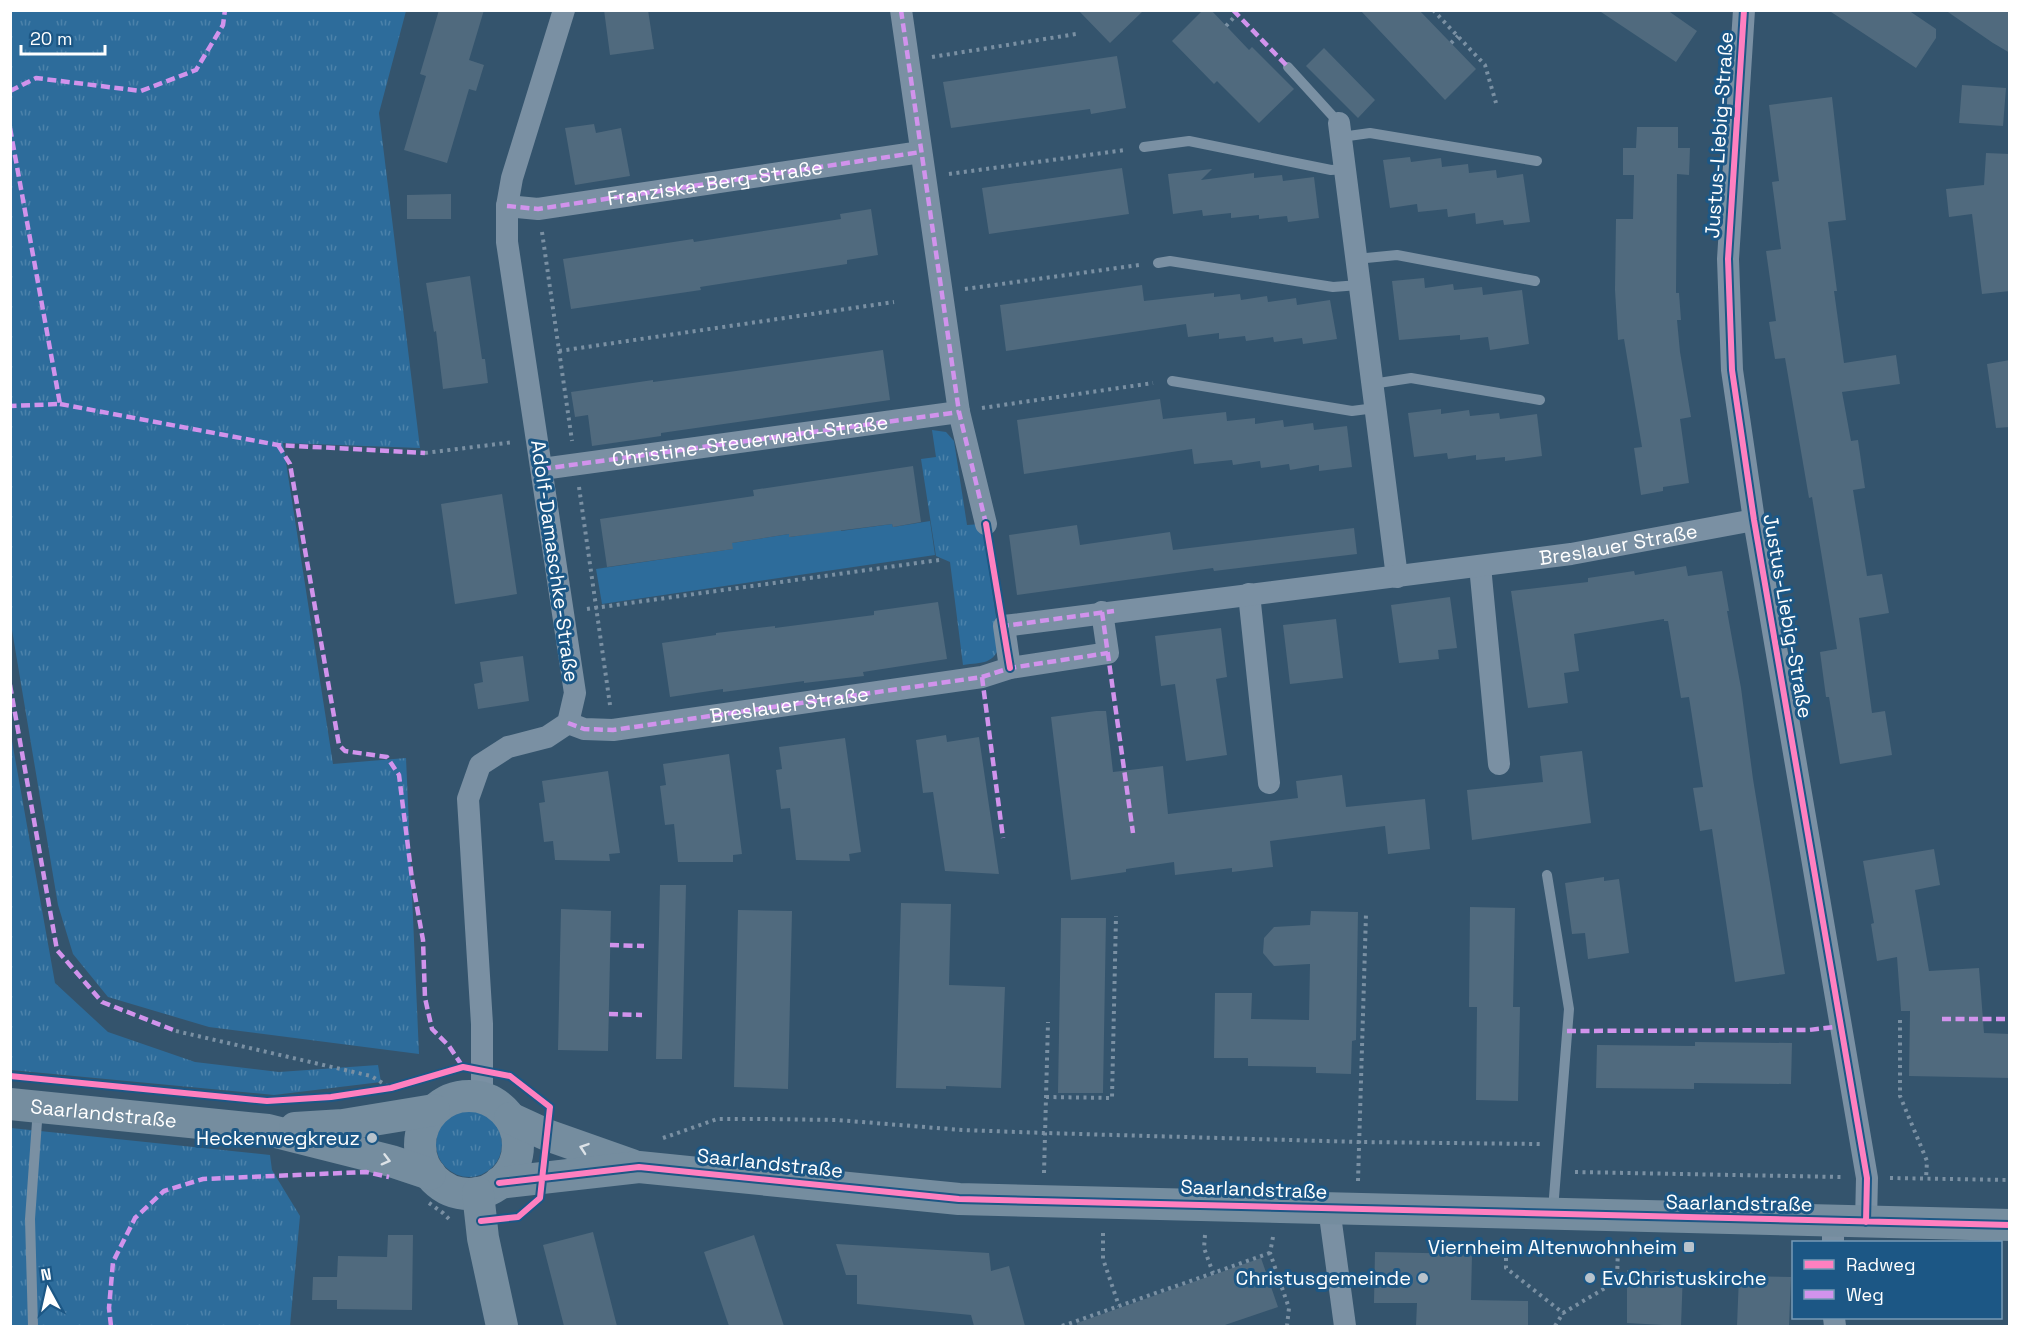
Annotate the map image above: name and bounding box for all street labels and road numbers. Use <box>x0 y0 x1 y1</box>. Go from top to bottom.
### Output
street label: Justus-Liebig-Straße <box>1699 31 1739 239</box>
street label: Franziska-Berg-Straße <box>605 154 824 212</box>
street label: Christine-Steuerwald-Straße <box>610 409 890 472</box>
street label: Adolf-Damaschke-Straße <box>525 438 585 684</box>
street label: Justus-Liebig-Straße <box>1757 512 1819 720</box>
street label: Breslauer Straße <box>1537 518 1699 571</box>
street label: Breslauer Straße <box>708 680 870 729</box>
street label: Saarlandstraße <box>29 1093 178 1134</box>
street label: Saarlandstraße <box>696 1142 844 1184</box>
street label: Saarlandstraße <box>1180 1173 1328 1205</box>
street label: Saarlandstraße <box>1665 1189 1813 1217</box>

